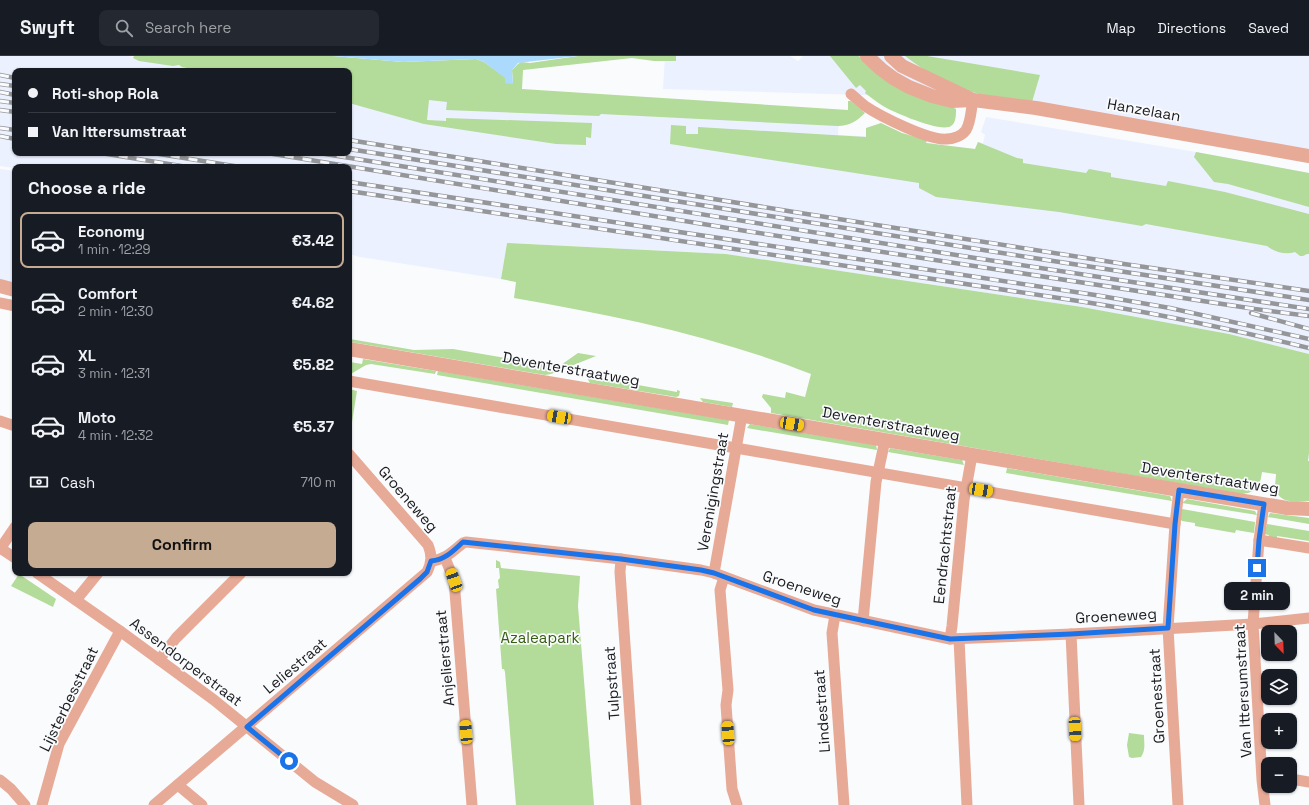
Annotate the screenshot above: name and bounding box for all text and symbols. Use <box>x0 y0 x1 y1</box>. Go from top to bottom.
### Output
search box <box>99 10 379 46</box>
text: Swyft <box>20 15 75 40</box>
icon: search <box>113 17 135 39</box>
text: Search here <box>145 18 231 37</box>
text: Map <box>1106 19 1136 37</box>
text: Directions <box>1158 19 1226 37</box>
text: Saved <box>1248 19 1289 37</box>
text: Roti-shop Rola <box>52 84 159 103</box>
street label: Hanzelaan <box>1106 94 1182 125</box>
text: Van Ittersumstraat <box>52 122 187 141</box>
text: Choose a ride <box>28 176 146 199</box>
icon: car <box>30 222 66 258</box>
text: Economy <box>78 222 145 241</box>
text: €3.42 <box>292 231 334 250</box>
text: 1 min · 12:29 <box>78 241 151 258</box>
icon: car <box>30 284 66 320</box>
text: Comfort <box>78 284 138 303</box>
text: €4.62 <box>292 293 334 312</box>
text: 2 min · 12:30 <box>78 303 153 320</box>
icon: car <box>30 346 66 382</box>
text: XL <box>78 346 96 365</box>
street label: Deventerstraatweg <box>501 347 641 390</box>
text: €5.82 <box>292 355 334 374</box>
text: 3 min · 12:31 <box>78 365 150 382</box>
street label: Deventerstraatweg <box>821 402 961 445</box>
icon: car <box>30 408 66 444</box>
text: Moto <box>78 408 116 427</box>
car <box>546 409 572 425</box>
car <box>779 416 805 432</box>
text: €5.37 <box>293 417 334 436</box>
text: 4 min · 12:32 <box>78 427 153 444</box>
street label: Verenigingstraat <box>693 431 732 553</box>
street label: Deventerstraatweg <box>1140 457 1280 498</box>
street label: Groeneweg <box>374 462 442 536</box>
icon: cash <box>28 471 50 493</box>
text: Cash <box>60 473 95 492</box>
text: 710 m <box>301 474 336 491</box>
car <box>968 482 994 498</box>
street label: Eendrachtstraat <box>929 485 960 605</box>
button: Confirm <box>28 522 336 568</box>
route end <box>1248 559 1266 577</box>
street label: Groeneweg <box>760 566 844 609</box>
car <box>444 567 464 593</box>
callout: 2 min <box>1224 582 1290 610</box>
text: 2 min <box>1240 587 1274 604</box>
street label: Groeneweg <box>1075 604 1157 627</box>
street label: Anjelierstraat <box>431 609 458 707</box>
street label: Assendorperstraat <box>126 613 246 710</box>
street label: Van Ittersumstraat <box>1230 624 1255 758</box>
north arrow <box>1261 625 1297 661</box>
map controls <box>1261 625 1297 793</box>
park label: Azaleapark <box>500 628 580 647</box>
street label: Leliestraat <box>259 634 330 698</box>
street label: Lijsterbesstraat <box>35 643 102 754</box>
street label: Tulpstraat <box>599 645 624 721</box>
street label: Groenestraat <box>1145 648 1168 744</box>
street label: Lindestraat <box>809 669 834 753</box>
button: layers <box>1261 669 1297 705</box>
button: + <box>1261 713 1297 749</box>
car <box>1068 717 1082 741</box>
car <box>459 720 473 744</box>
car <box>721 721 735 745</box>
route start <box>280 752 298 770</box>
button: − <box>1261 757 1297 793</box>

